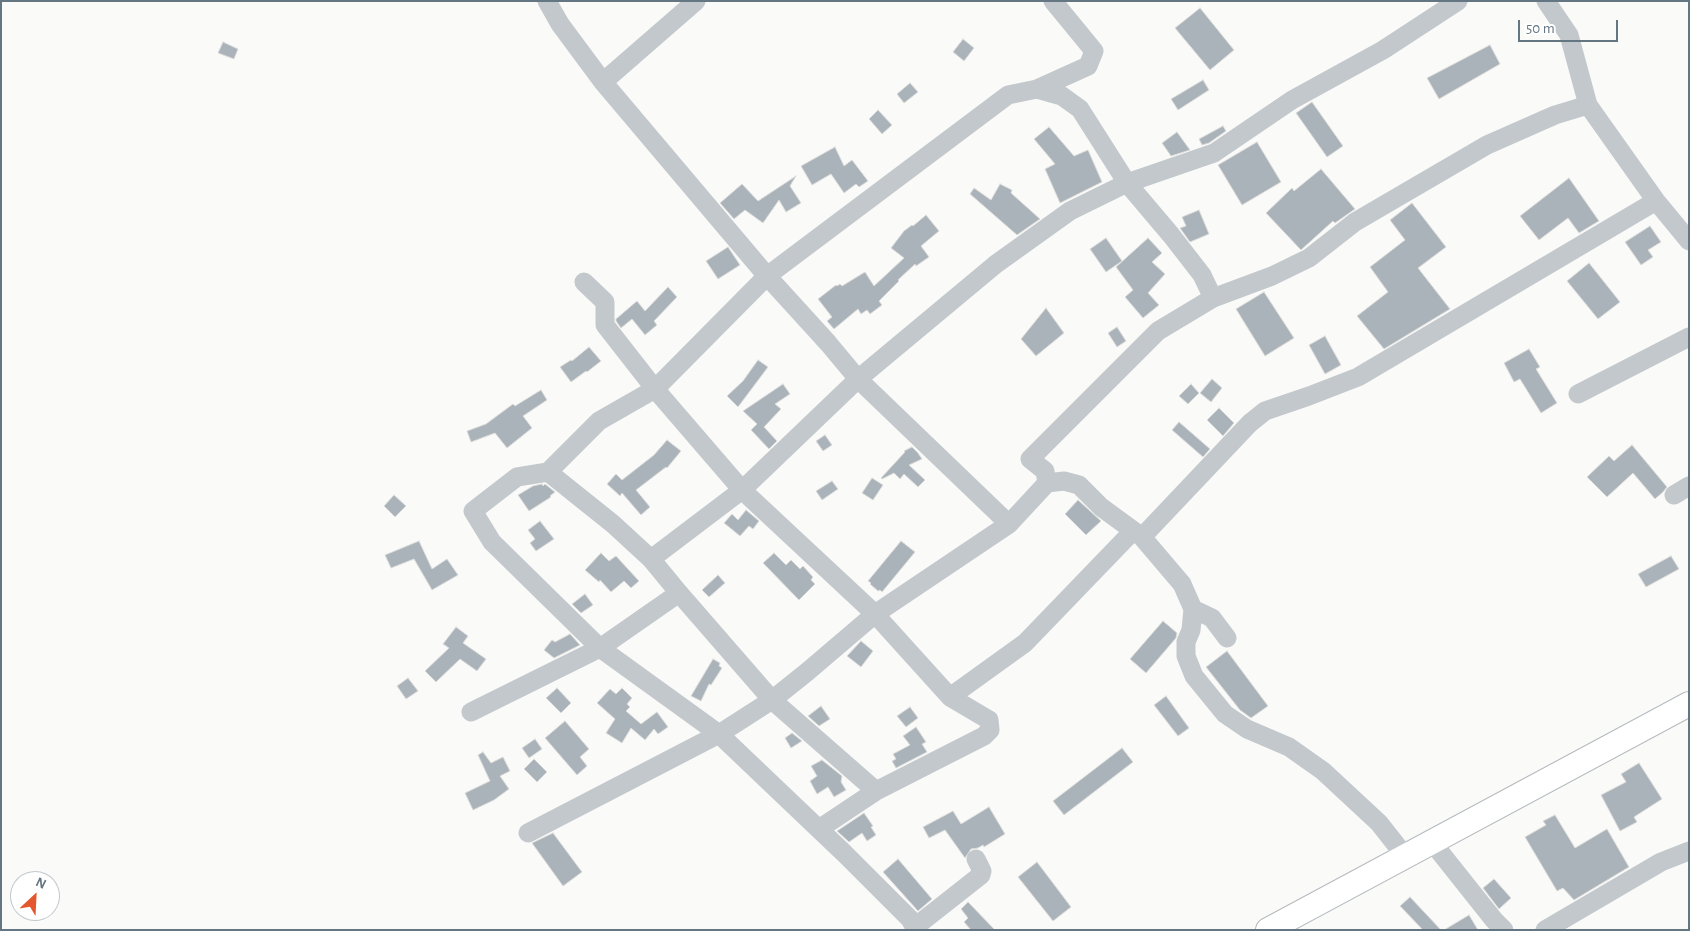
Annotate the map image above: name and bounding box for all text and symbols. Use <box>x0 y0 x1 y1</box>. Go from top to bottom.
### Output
scale bar <box>1520 10 1620 42</box>
text: 50 m <box>1526 21 1555 36</box>
north arrow <box>10 871 60 921</box>
text: N <box>34 875 48 892</box>

